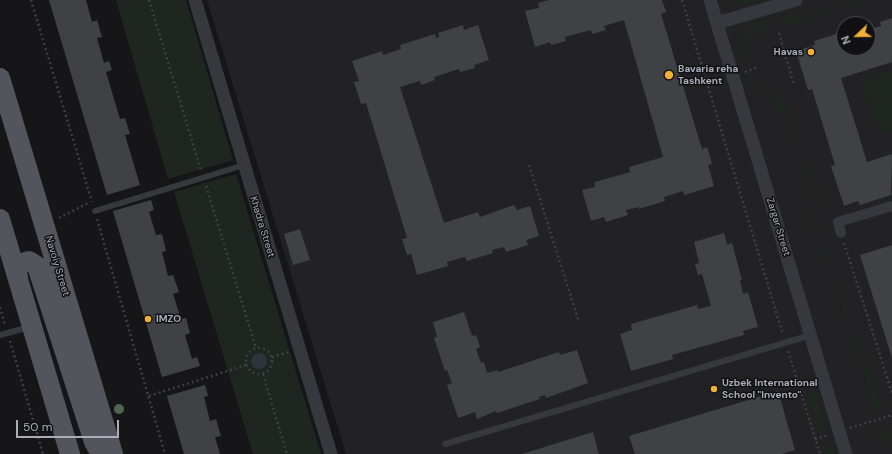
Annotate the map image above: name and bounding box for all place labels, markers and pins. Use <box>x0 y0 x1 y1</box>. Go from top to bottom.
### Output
place label: Havas <box>774 46 803 58</box>
marker: Havas <box>806 47 816 57</box>
place label: Bavaria reha Tashkent <box>678 63 738 86</box>
marker: Bavaria reha Tashkent <box>663 69 675 81</box>
place label: IMZO <box>156 313 181 325</box>
marker: IMZO <box>143 314 153 324</box>
place label: Uzbek International School "Invento" <box>722 377 817 400</box>
marker: Uzbek International School "Invento" <box>709 384 719 394</box>

